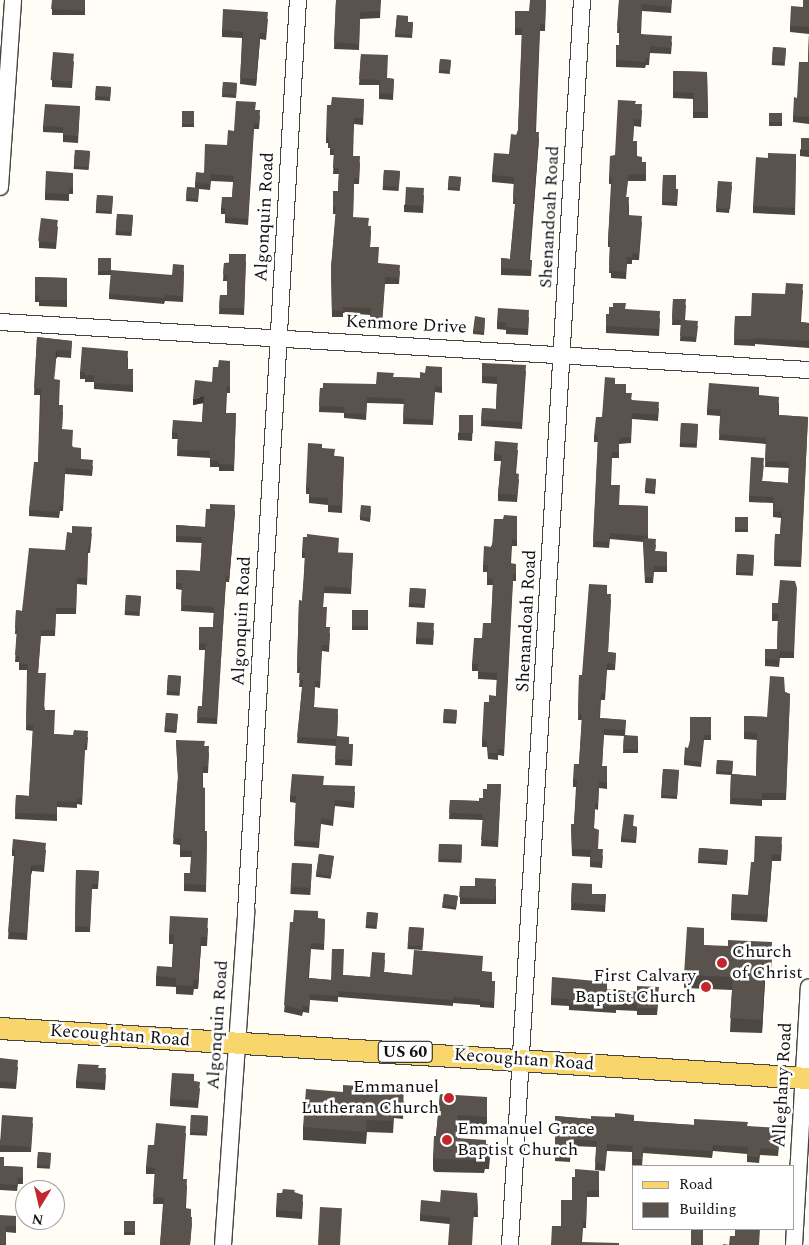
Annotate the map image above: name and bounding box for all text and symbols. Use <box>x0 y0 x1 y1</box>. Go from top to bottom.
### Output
street label: Shenandoah Road <box>535 145 565 289</box>
street label: Algonquin Road <box>251 152 279 282</box>
street label: Kenmore Drive <box>345 311 467 339</box>
street label: Shenandoah Road <box>512 549 542 693</box>
street label: Algonquin Road <box>228 556 256 686</box>
place label: Church of Christ <box>732 942 803 984</box>
marker: Church of Christ <box>716 957 728 969</box>
street label: Algonquin Road <box>203 960 233 1090</box>
place label: First Calvary Baptist Church <box>575 966 696 1009</box>
marker: First Calvary Baptist Church <box>700 981 712 993</box>
street label: Kecoughtan Road <box>49 1020 191 1052</box>
street label: Alleghany Road <box>769 1022 797 1148</box>
road number: US 60 <box>378 1038 432 1066</box>
street label: Kecoughtan Road <box>453 1044 595 1076</box>
place label: Emmanuel Lutheran Church <box>301 1077 439 1120</box>
marker: Emmanuel Lutheran Church <box>443 1092 455 1104</box>
place label: Emmanuel Grace Baptist Church <box>457 1119 595 1162</box>
marker: Emmanuel Grace Baptist Church <box>441 1134 453 1146</box>
legend <box>632 1165 794 1230</box>
text: Road <box>679 1173 713 1196</box>
north arrow <box>15 1180 65 1230</box>
text: Building <box>679 1198 736 1221</box>
text: N <box>30 1208 45 1231</box>

